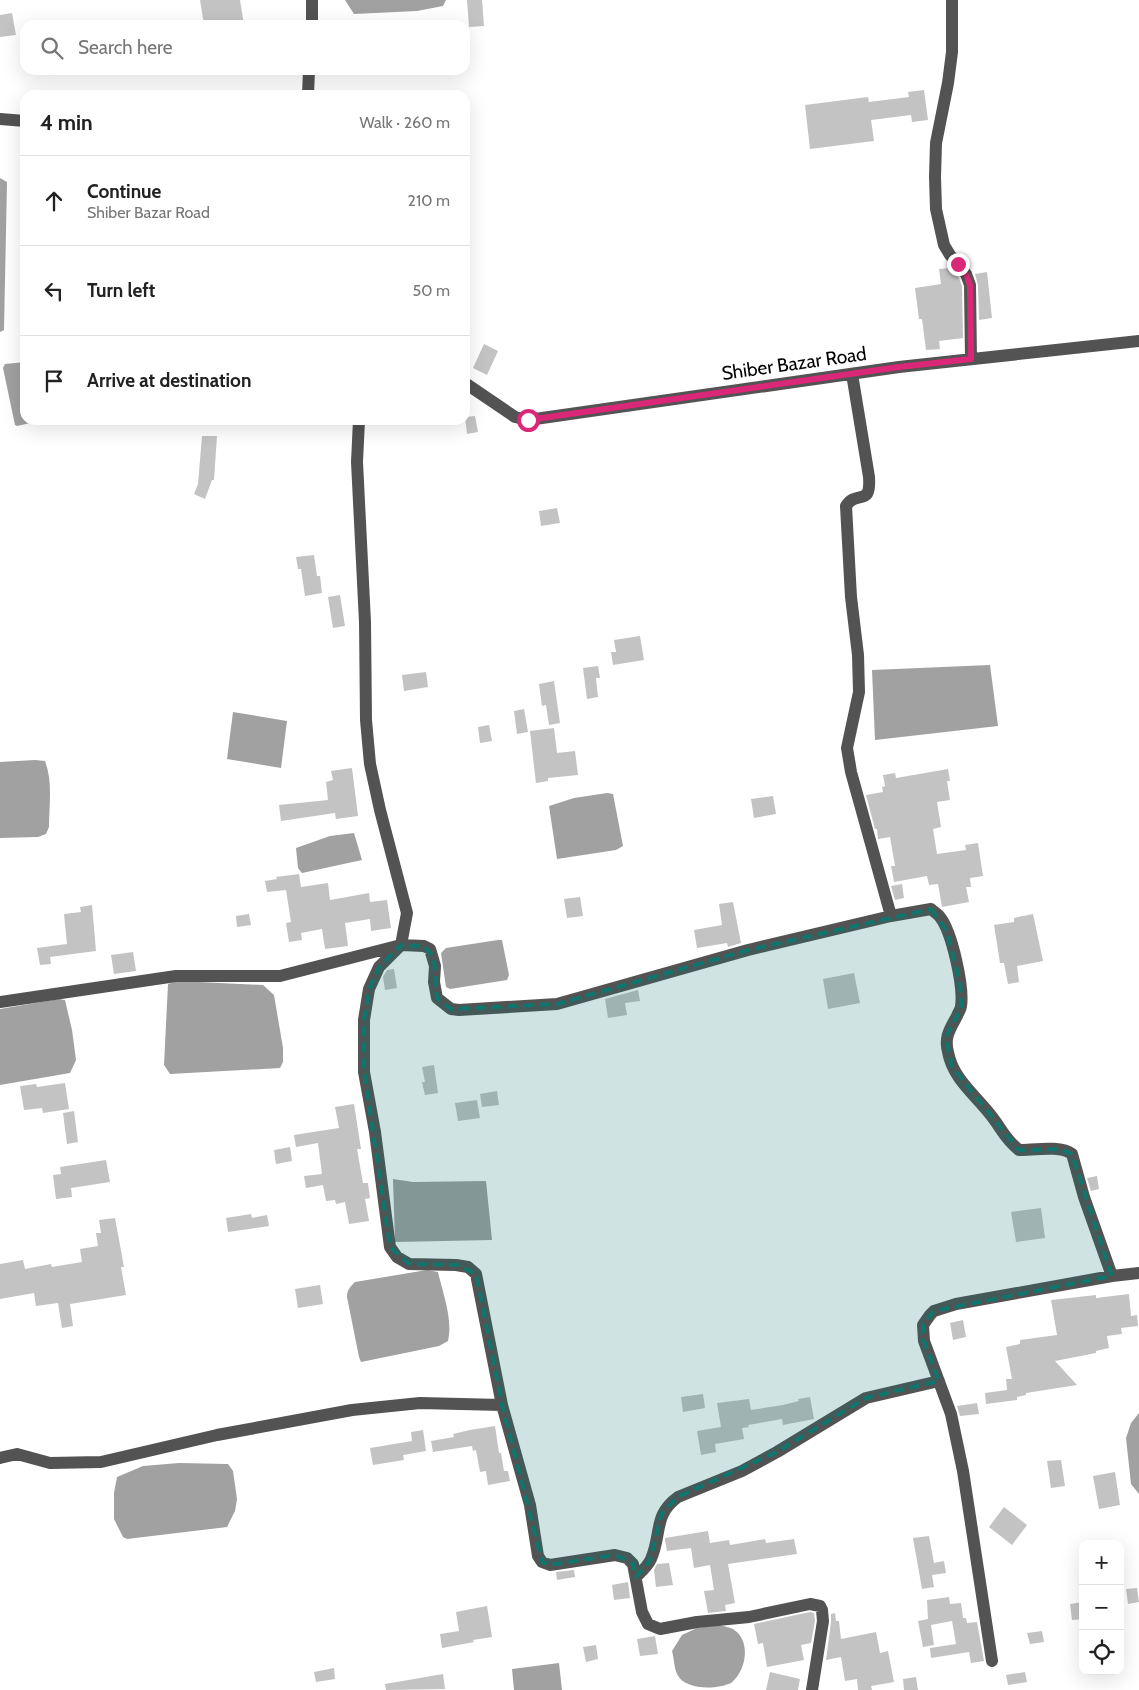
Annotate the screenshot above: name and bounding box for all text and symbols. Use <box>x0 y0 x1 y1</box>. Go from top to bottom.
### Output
search box <box>20 20 470 75</box>
icon: search <box>38 34 66 62</box>
text: Search here <box>78 36 172 59</box>
text: 4 min <box>40 110 93 135</box>
text: Walk · 260 m <box>360 113 450 132</box>
text: Continue <box>87 180 161 203</box>
icon: ahead <box>40 187 68 215</box>
text: 210 m <box>408 191 450 210</box>
text: Shiber Bazar Road <box>87 203 210 222</box>
route end <box>947 253 970 276</box>
icon: left <box>40 277 68 305</box>
text: Turn left <box>87 279 155 302</box>
text: 50 m <box>413 281 450 300</box>
street label: Shiber Bazar Road <box>720 342 868 385</box>
icon: arrive <box>40 367 68 395</box>
text: Arrive at destination <box>87 369 251 392</box>
route start <box>517 409 540 432</box>
map controls <box>1079 1540 1124 1675</box>
button: + <box>1079 1540 1124 1585</box>
button: − <box>1079 1585 1124 1630</box>
button: locate <box>1079 1630 1124 1675</box>

